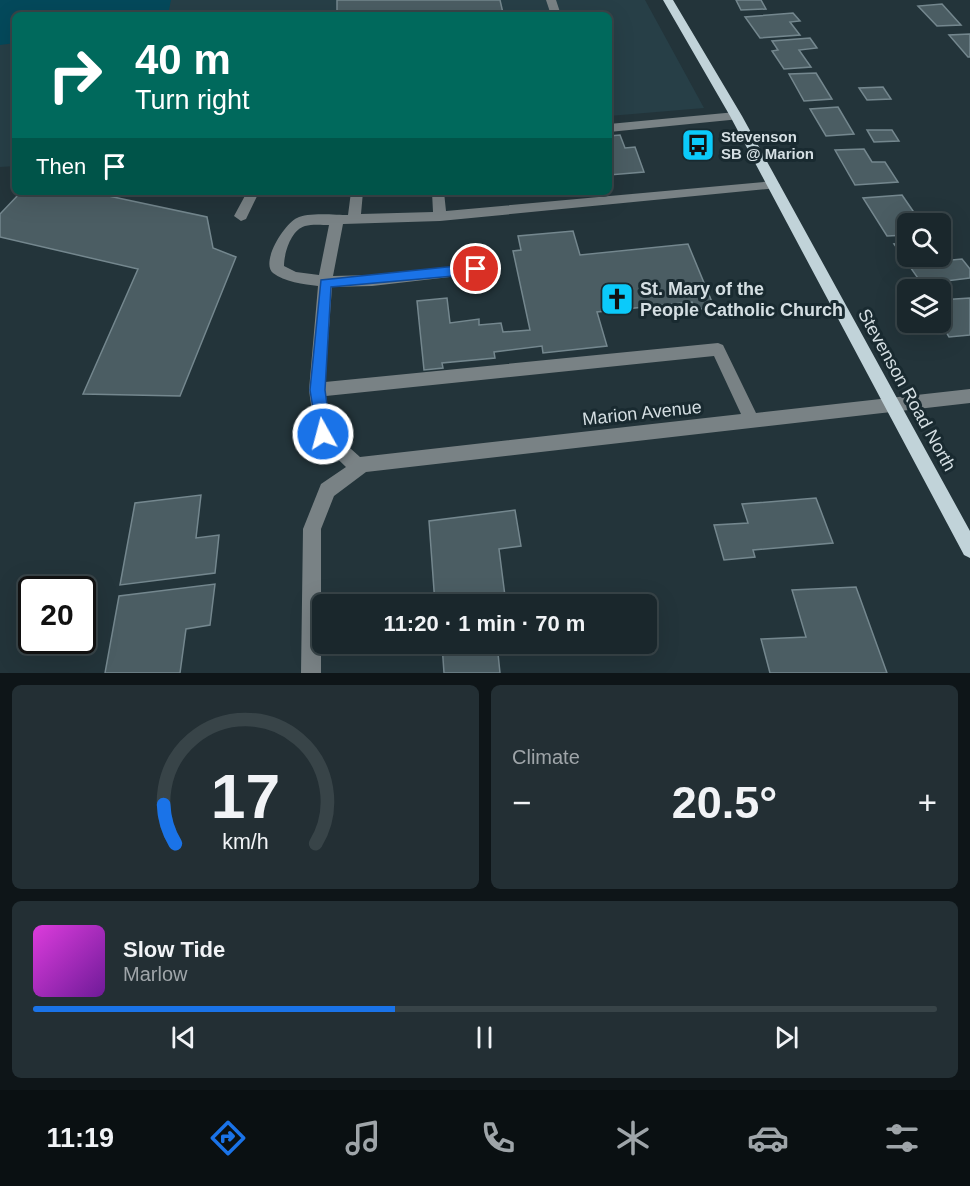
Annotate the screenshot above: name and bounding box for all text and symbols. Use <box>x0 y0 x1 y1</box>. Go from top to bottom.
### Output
icon: right <box>36 36 114 114</box>
text: 40 m <box>135 36 231 83</box>
text: Turn right <box>135 85 250 115</box>
bus stop icon: Stevenson SB @ Marion <box>680 127 716 163</box>
place label: Stevenson SB @ Marion <box>721 128 814 162</box>
icon: arrive <box>98 150 131 183</box>
text: Then <box>36 154 86 179</box>
map controls <box>897 213 951 333</box>
button: search <box>897 213 951 267</box>
pin <box>450 243 501 294</box>
icon: arrive <box>459 252 492 285</box>
place label: St. Mary of the People Catholic Church <box>640 279 843 320</box>
button: layers <box>897 279 951 333</box>
church icon: St. Mary of the People Catholic Church <box>599 281 635 317</box>
street label: Stevenson Road North <box>854 306 960 474</box>
street label: Marion Avenue <box>581 397 703 429</box>
position arrow <box>291 402 355 466</box>
speed limit sign: 20 <box>18 576 96 654</box>
text: 11:20 · 1 min · 70 m <box>384 611 585 636</box>
text: Climate <box>512 746 580 768</box>
text: 17 <box>211 762 280 831</box>
text: 20.5° <box>672 777 777 828</box>
text: − <box>512 784 531 821</box>
text: + <box>918 784 937 821</box>
text: km/h <box>222 830 269 854</box>
text: Slow Tide <box>123 937 225 962</box>
text: Marlow <box>123 963 187 985</box>
icon: previous <box>167 1021 200 1054</box>
icon: pause <box>468 1021 501 1054</box>
icon: next <box>770 1021 803 1054</box>
icon: directions <box>207 1117 249 1159</box>
icon: music <box>342 1117 384 1159</box>
icon: phone <box>477 1117 519 1159</box>
icon: climate <box>612 1117 654 1159</box>
icon: car <box>747 1117 789 1159</box>
icon: filters <box>881 1117 923 1159</box>
text: 11:19 <box>46 1123 114 1153</box>

